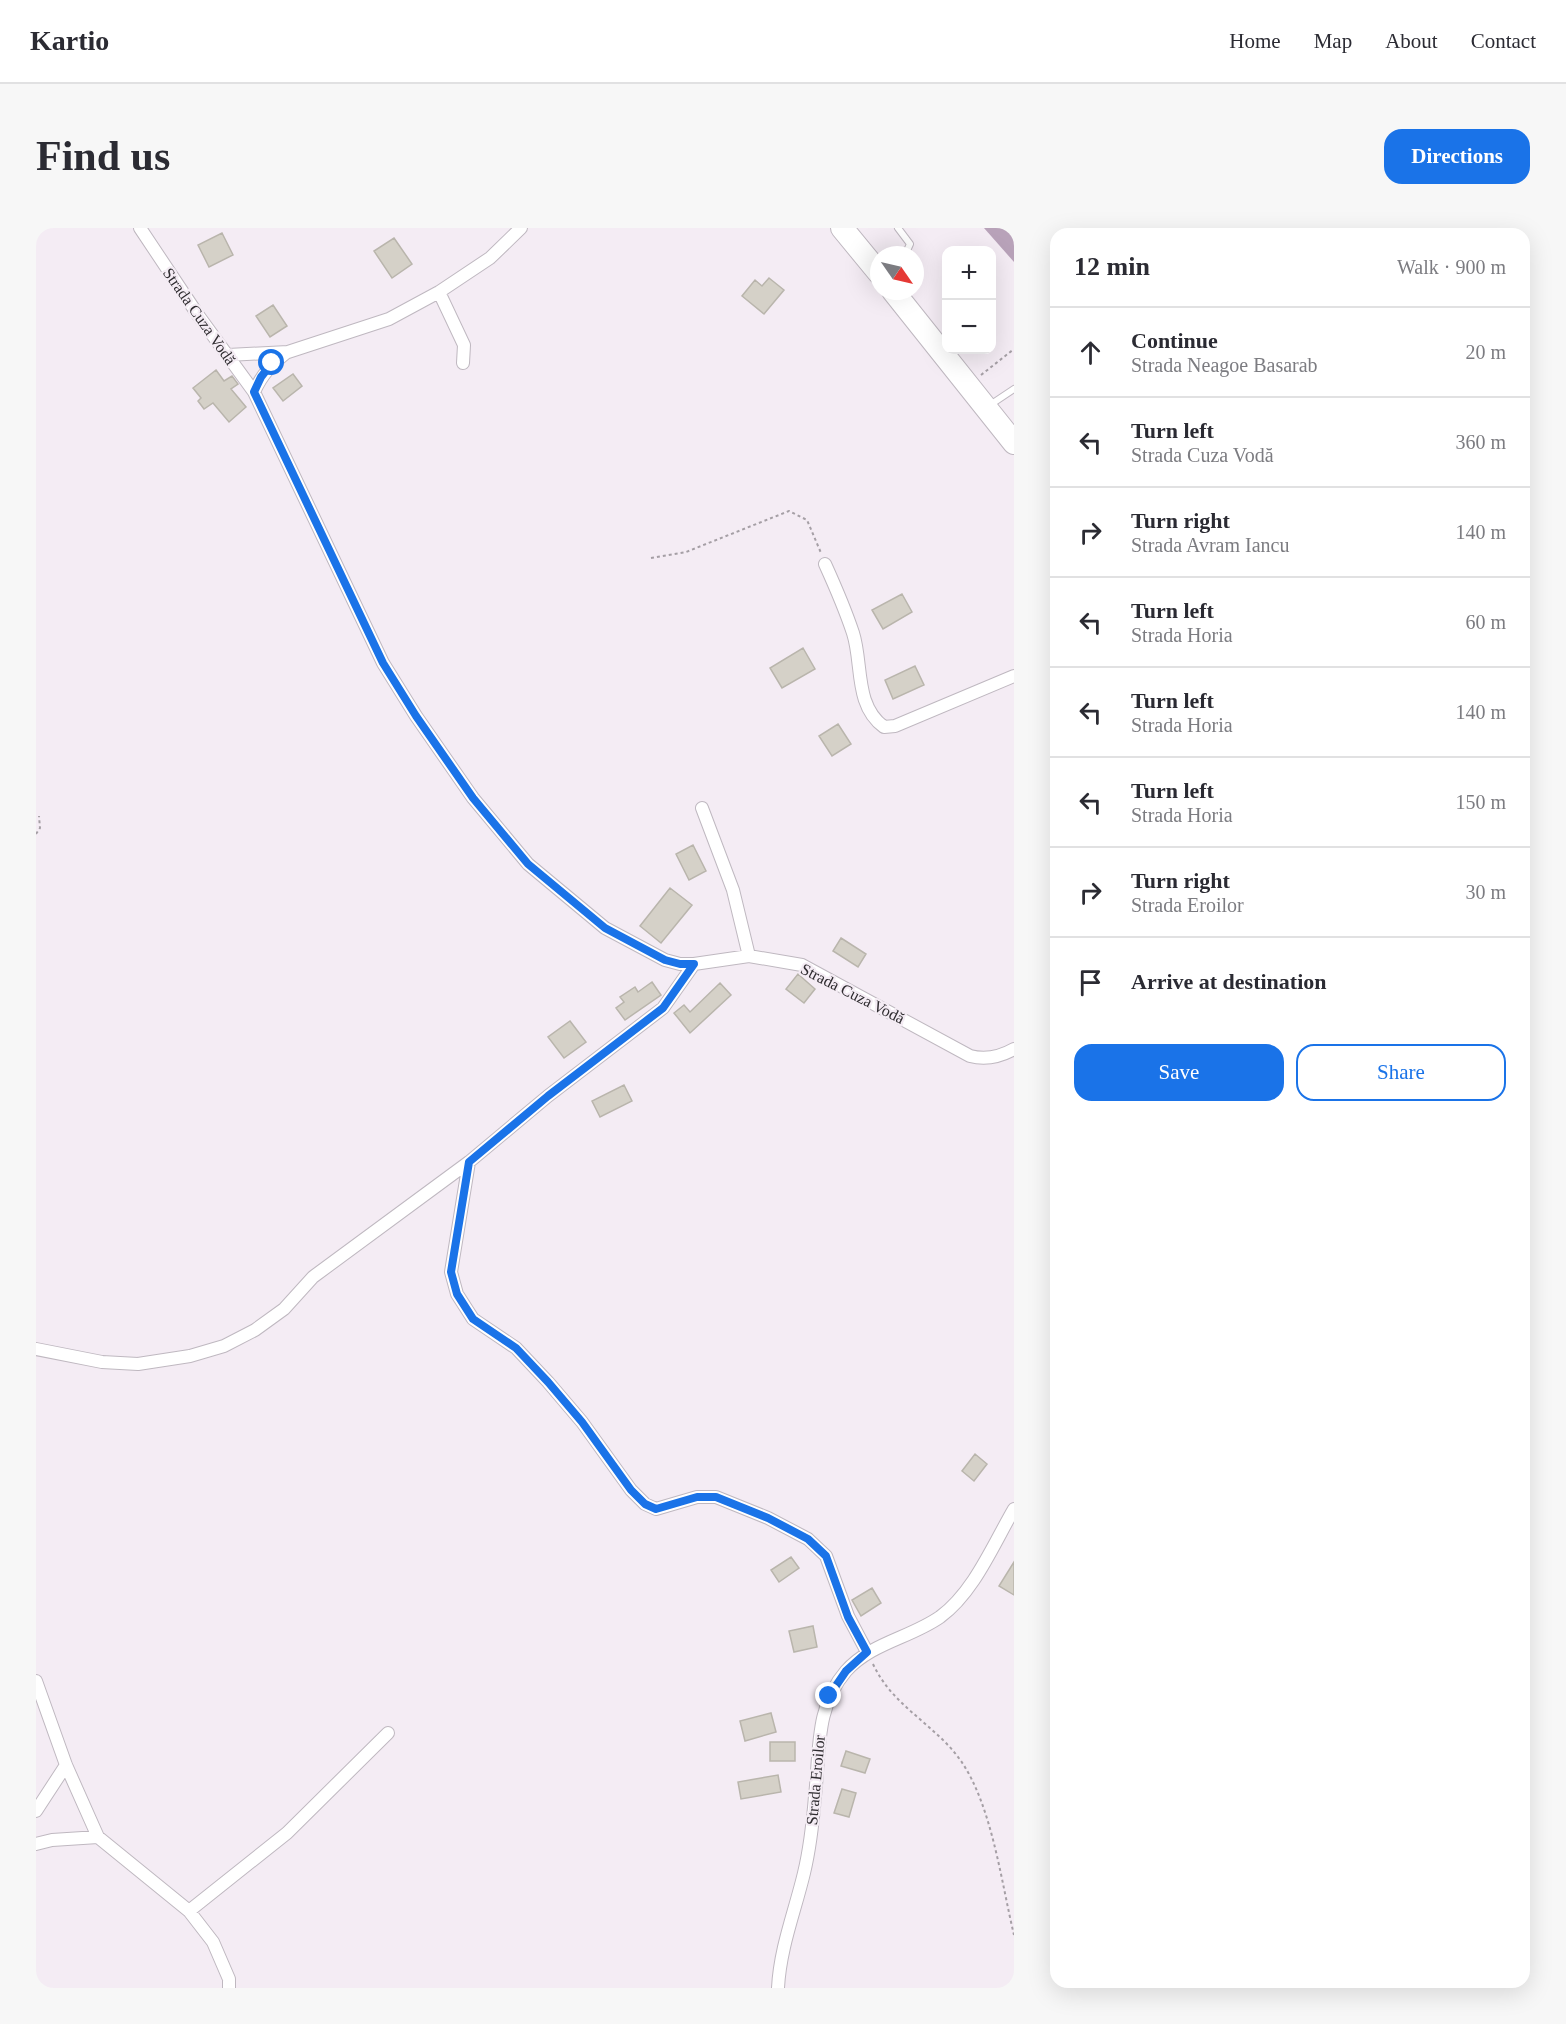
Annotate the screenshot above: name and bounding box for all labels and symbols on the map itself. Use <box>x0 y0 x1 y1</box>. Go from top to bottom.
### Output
north arrow <box>870 246 924 300</box>
street label: Strada Cuza Vodă <box>160 265 239 368</box>
route start <box>258 349 284 375</box>
street label: Strada Cuza Vodă <box>798 960 907 1027</box>
route end <box>815 1682 841 1708</box>
street label: Strada Eroilor <box>803 1734 828 1826</box>

